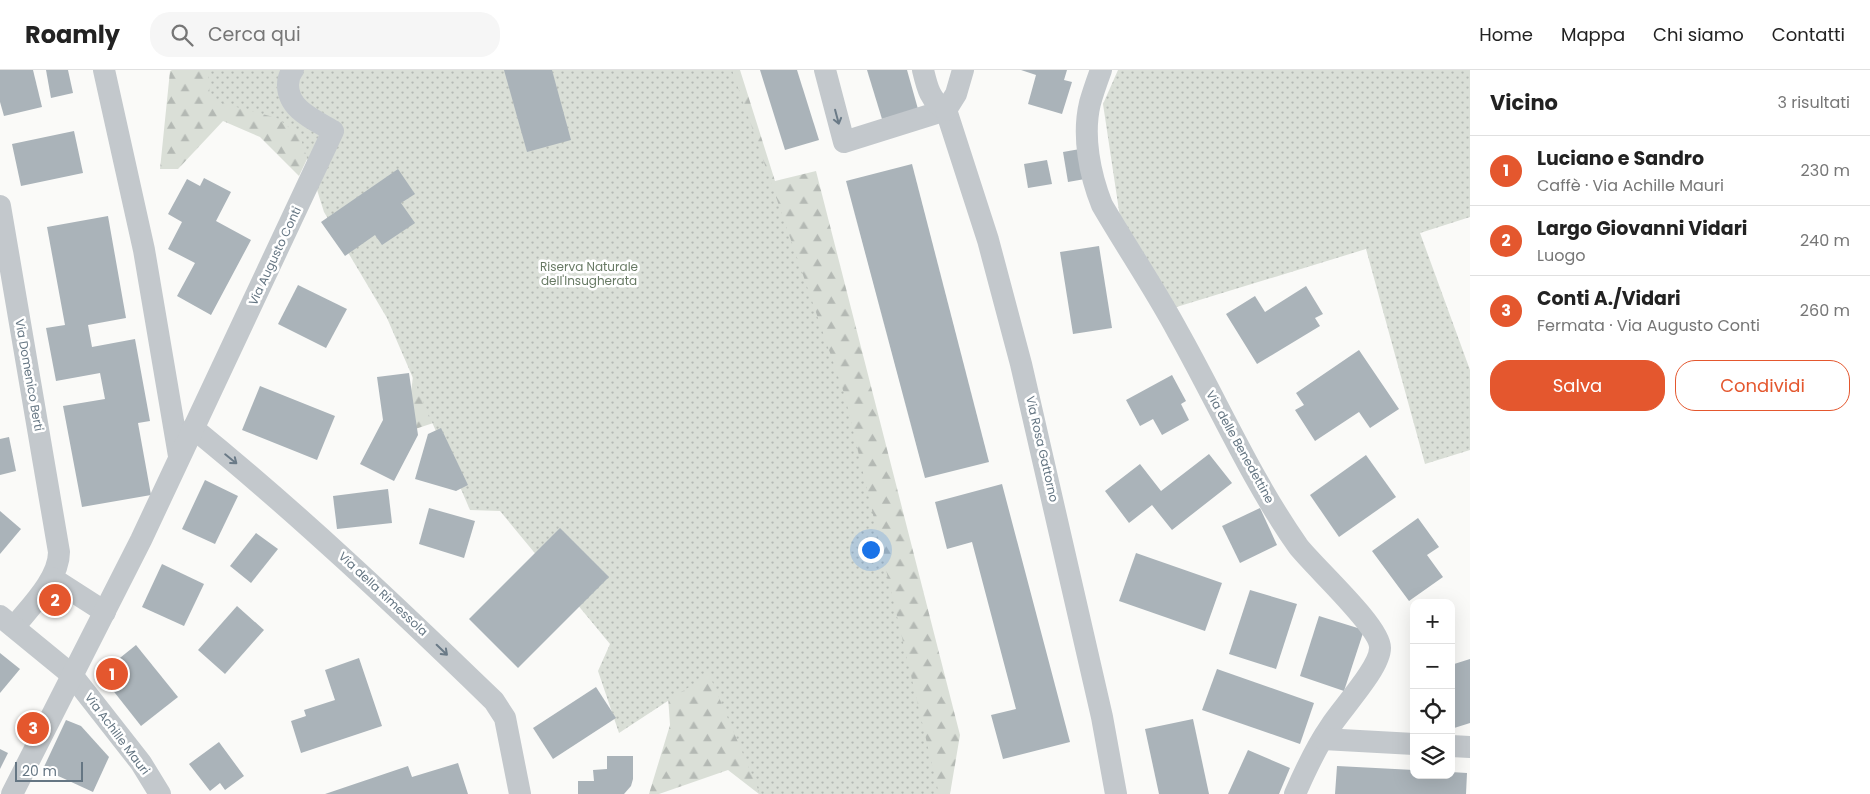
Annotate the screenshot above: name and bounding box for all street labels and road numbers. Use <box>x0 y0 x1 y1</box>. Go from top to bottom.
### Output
street label: Via Augusto Conti <box>244 203 305 308</box>
street label: Via Domenico Berti <box>11 317 48 432</box>
street label: Via delle Benedettine <box>1202 387 1279 506</box>
street label: Via Rosa Gattorno <box>1022 394 1063 504</box>
street label: Via della Rimessola <box>335 548 432 640</box>
street label: Via Achille Mauri <box>81 689 154 778</box>

